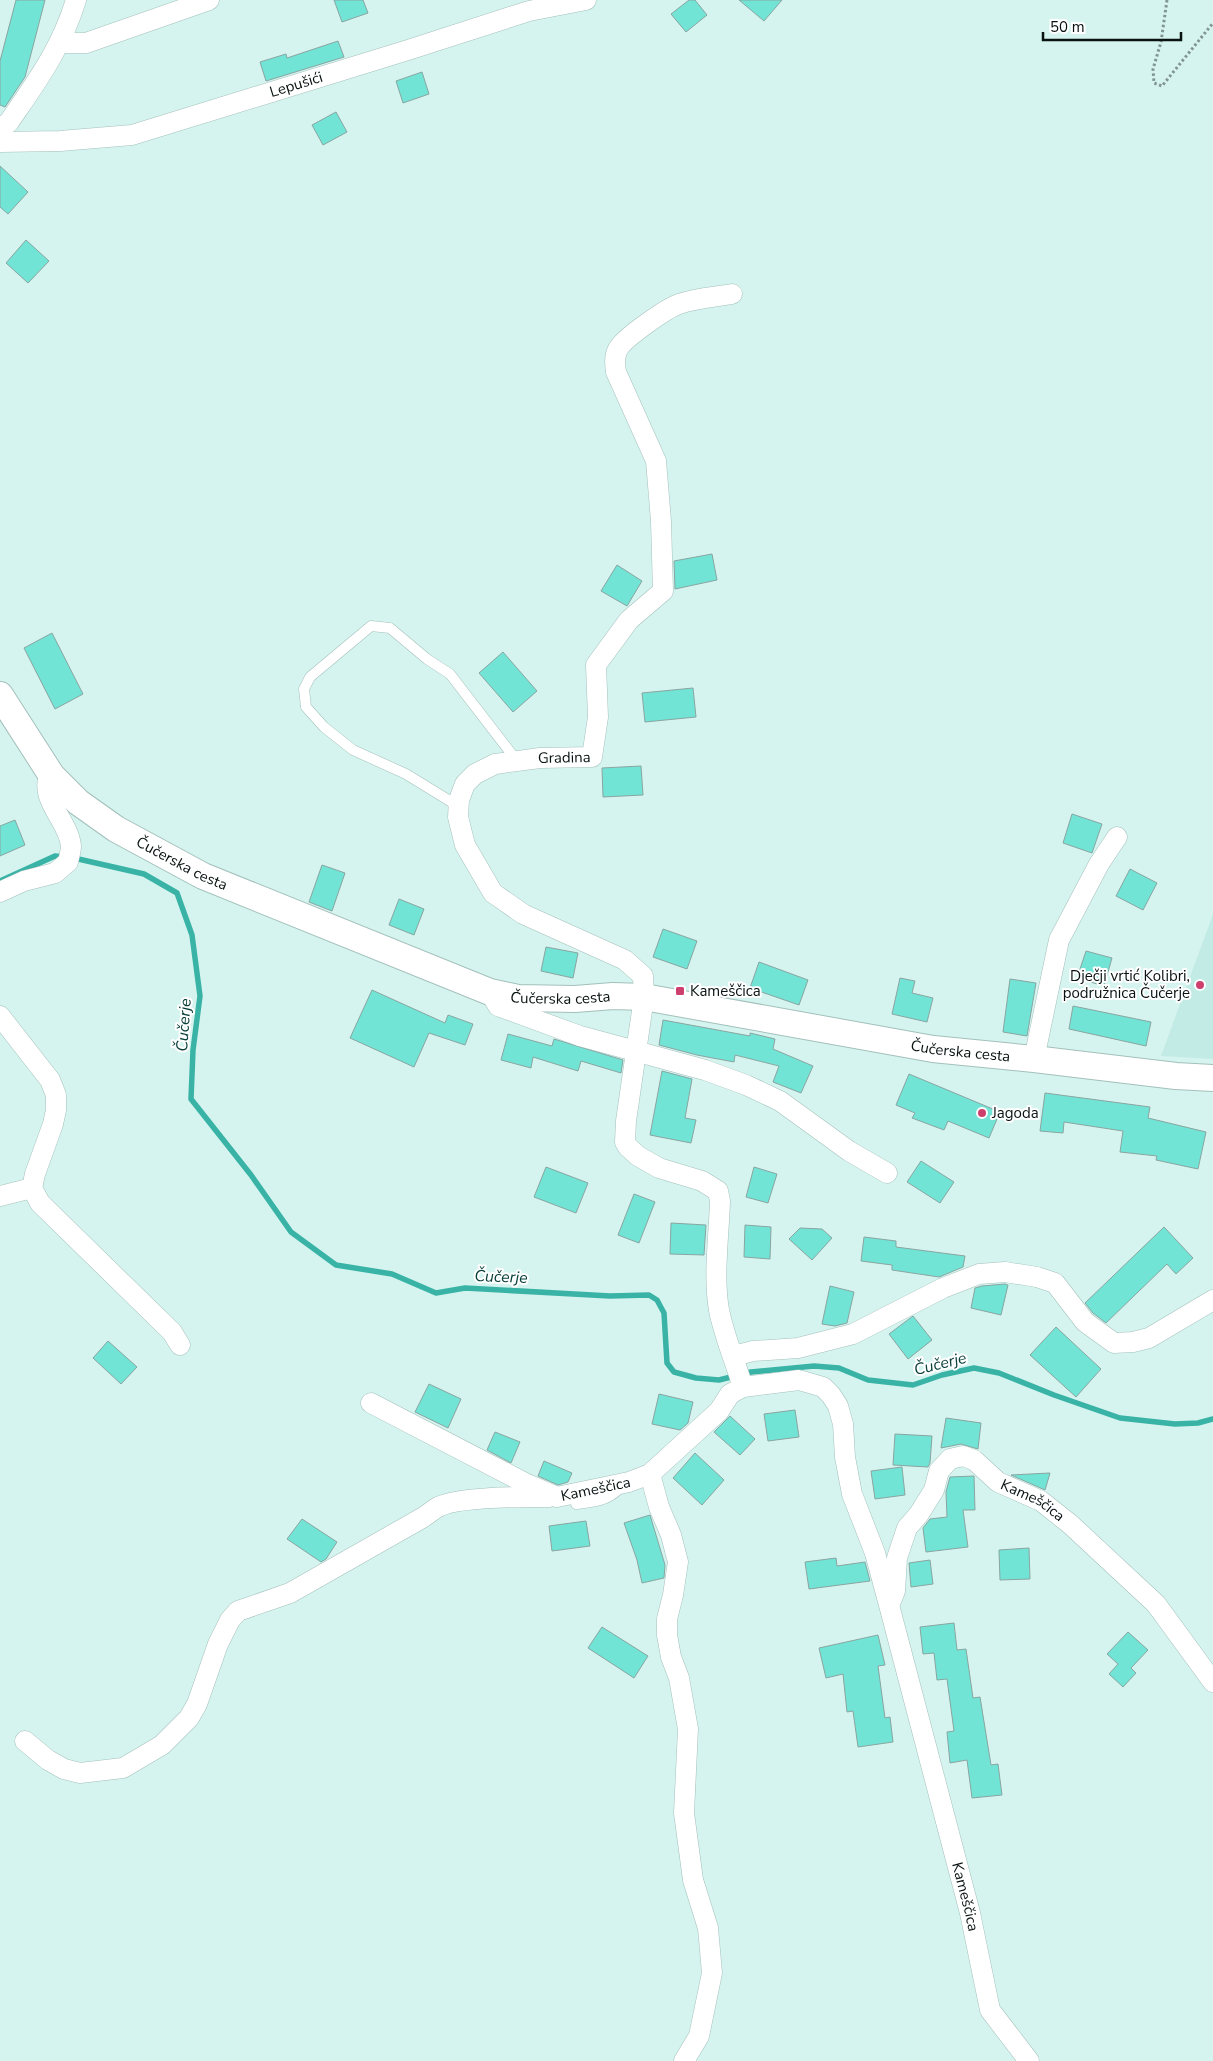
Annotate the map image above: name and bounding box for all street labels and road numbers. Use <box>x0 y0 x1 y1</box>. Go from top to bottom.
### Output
street label: Lepušići <box>267 67 325 102</box>
street label: Gradina <box>538 747 591 768</box>
street label: Čučerska cesta <box>133 831 230 895</box>
street label: Čučerska cesta <box>508 986 611 1009</box>
street label: Čučerska cesta <box>909 1034 1011 1067</box>
street label: Kameščica <box>559 1472 632 1506</box>
street label: Kameščica <box>998 1474 1069 1526</box>
street label: Kameščica <box>947 1860 984 1933</box>

